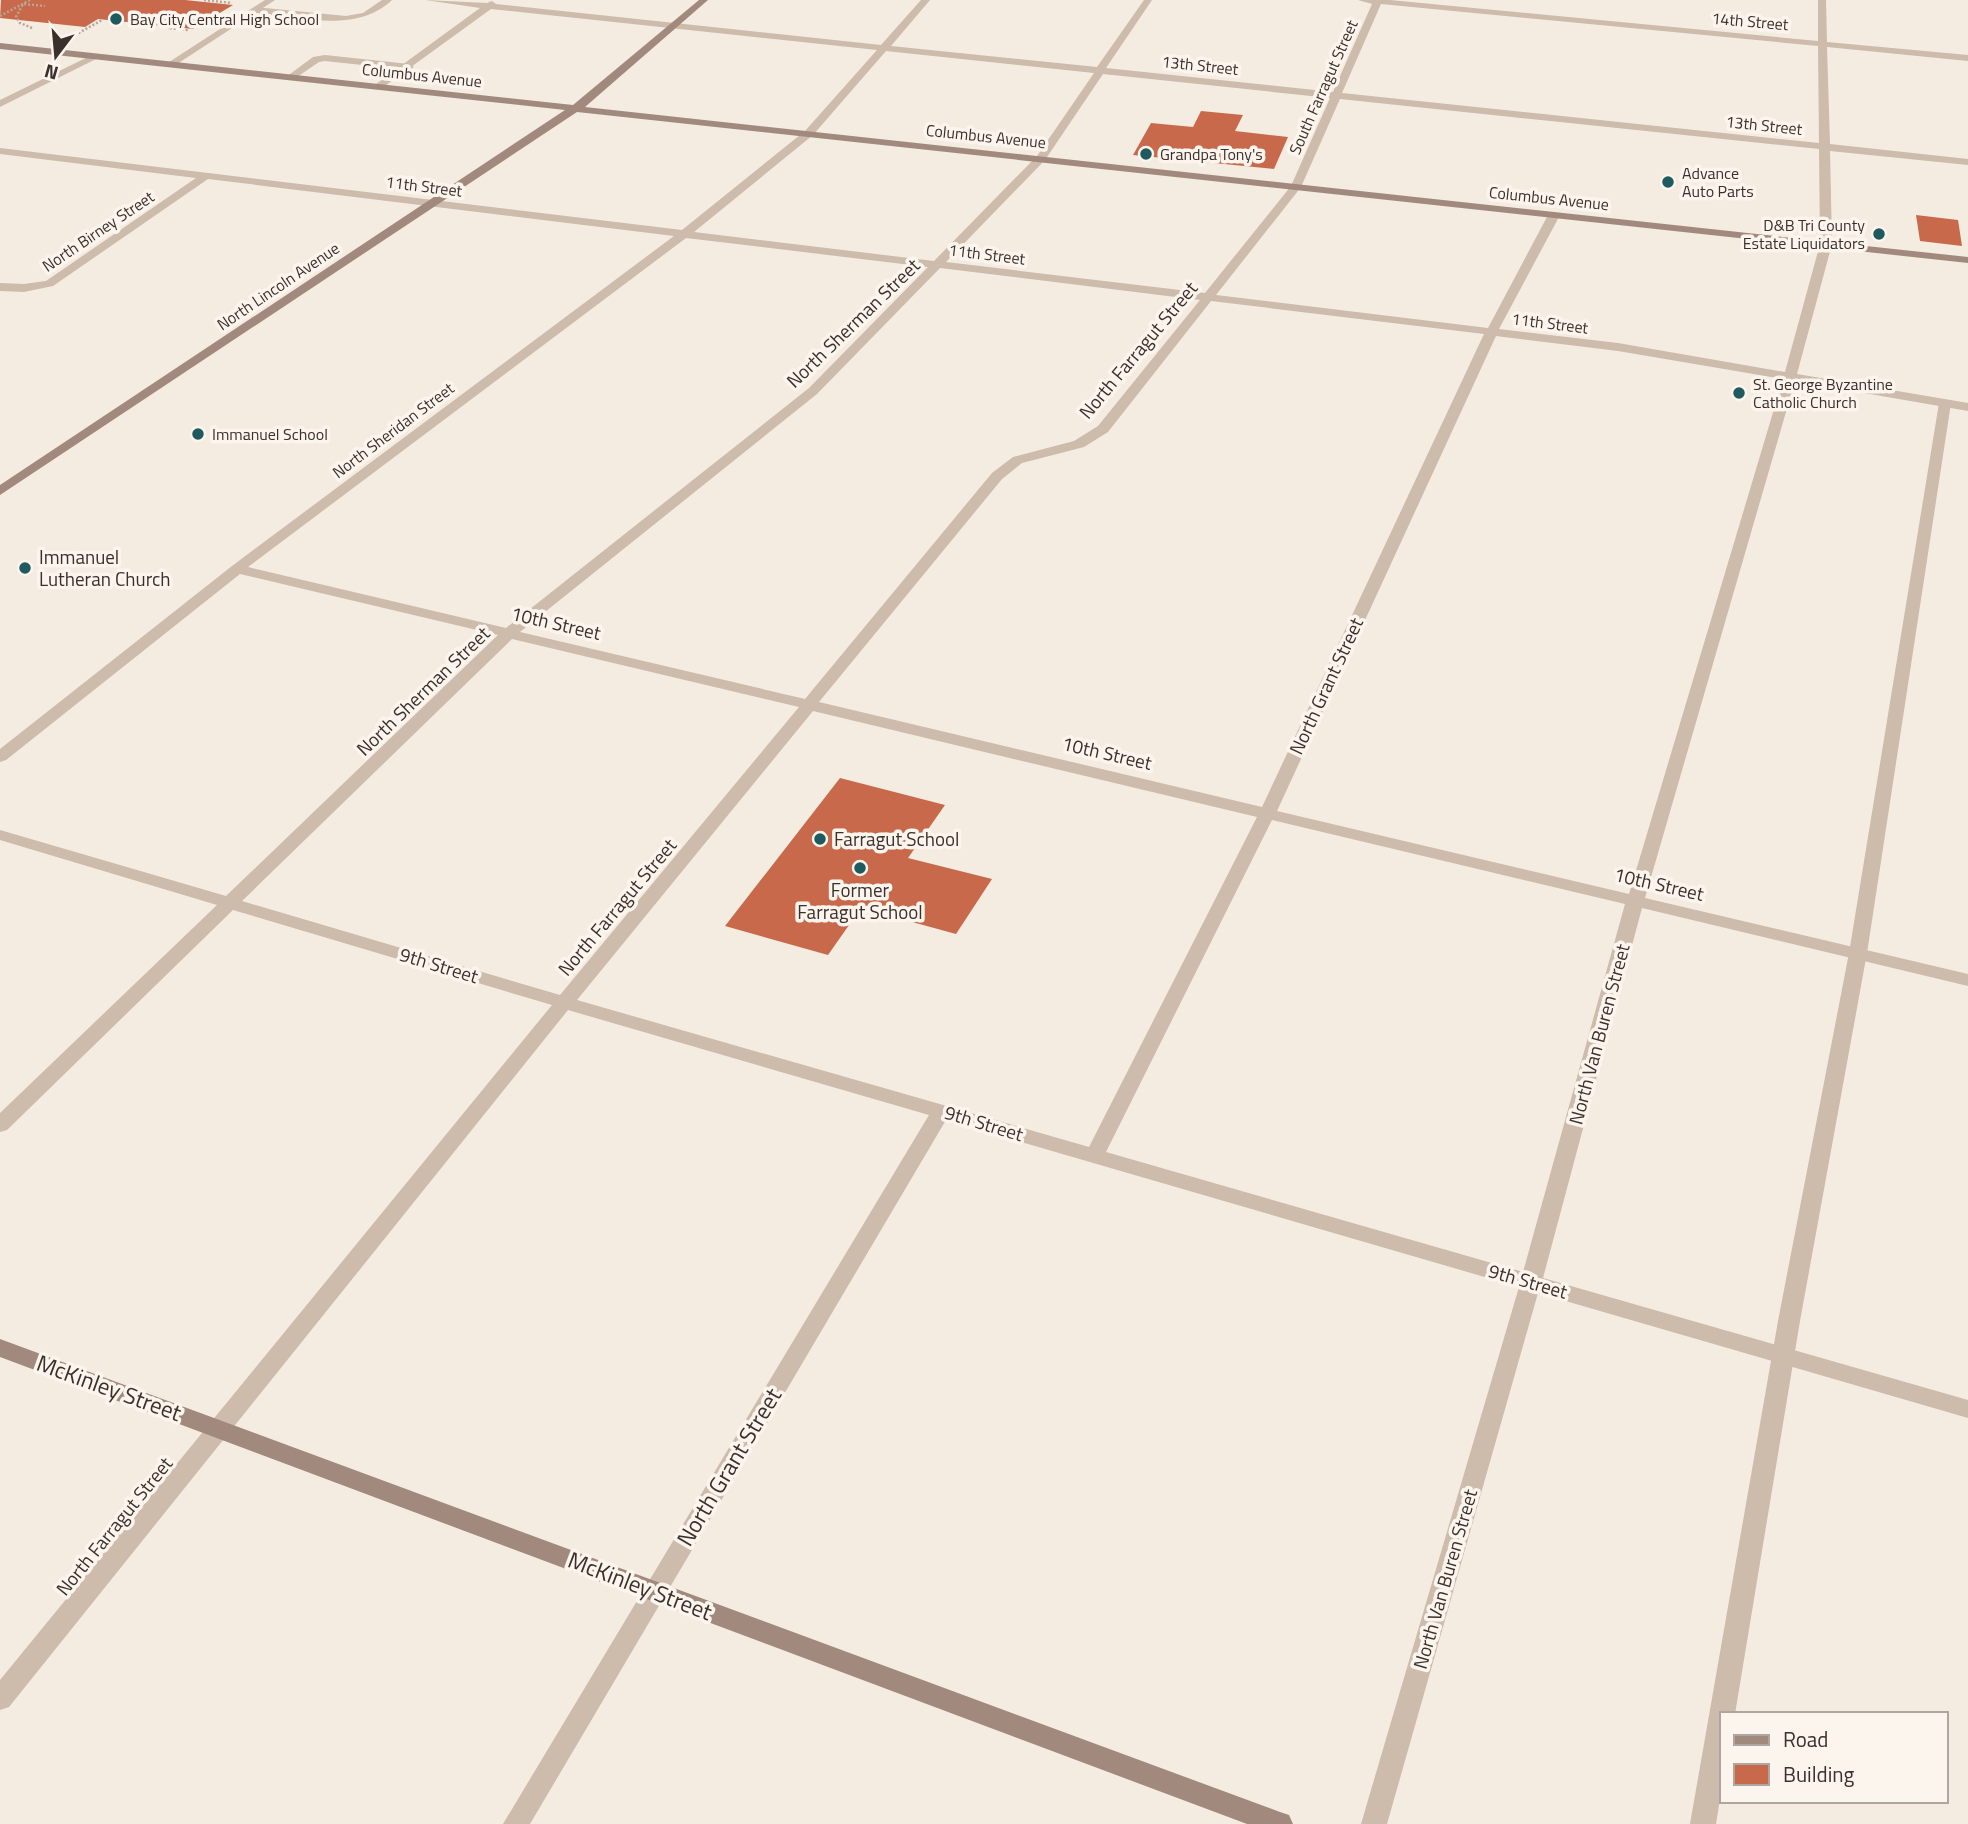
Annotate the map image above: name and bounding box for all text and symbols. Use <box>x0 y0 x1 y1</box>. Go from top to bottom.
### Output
street label: 14th Street <box>1711 6 1790 36</box>
place label: Bay City Central High School <box>130 7 319 31</box>
marker: Bay City Central High School <box>108 11 124 27</box>
street label: South Farragut Street <box>1282 15 1364 158</box>
north arrow <box>21 21 91 91</box>
street label: 13th Street <box>1161 49 1240 81</box>
text: N <box>41 57 62 89</box>
street label: Columbus Avenue <box>361 57 483 93</box>
street label: 13th Street <box>1725 109 1804 141</box>
street label: Columbus Avenue <box>925 118 1047 154</box>
place label: Grandpa Tony's <box>1160 142 1263 166</box>
marker: Grandpa Tony's <box>1138 146 1154 162</box>
place label: Advance Auto Parts <box>1682 161 1754 203</box>
street label: 11th Street <box>384 169 464 203</box>
marker: Advance Auto Parts <box>1660 174 1676 190</box>
street label: Columbus Avenue <box>1488 180 1610 216</box>
street label: North Birney Street <box>37 184 159 277</box>
place label: D&B Tri County Estate Liquidators <box>1743 213 1865 255</box>
marker: D&B Tri County Estate Liquidators <box>1871 226 1887 242</box>
street label: North Lincoln Avenue <box>212 236 344 336</box>
street label: 11th Street <box>947 237 1027 271</box>
street label: North Sherman Street <box>779 251 926 394</box>
street label: North Farragut Street <box>1071 274 1204 425</box>
street label: 11th Street <box>1510 306 1590 340</box>
place label: St. George Byzantine Catholic Church <box>1753 372 1893 414</box>
street label: North Sheridan Street <box>327 376 459 484</box>
marker: St. George Byzantine Catholic Church <box>1731 385 1747 401</box>
place label: Immanuel School <box>212 422 328 446</box>
marker: Immanuel School <box>190 426 206 442</box>
place label: Immanuel Lutheran Church <box>39 542 171 593</box>
marker: Immanuel Lutheran Church <box>17 560 33 576</box>
street label: 10th Street <box>508 598 604 647</box>
street label: North Grant Street <box>1281 612 1370 759</box>
street label: North Sherman Street <box>349 619 496 762</box>
street label: 10th Street <box>1059 728 1155 777</box>
place label: Farragut School <box>834 824 960 853</box>
street label: North Farragut Street <box>550 831 683 982</box>
marker: Farragut School <box>812 831 828 847</box>
street label: 10th Street <box>1611 859 1707 908</box>
marker: Former Farragut School <box>852 860 868 876</box>
place label: Former Farragut School <box>797 875 923 926</box>
street label: 9th Street <box>396 939 482 990</box>
street label: North Van Buren Street <box>1560 940 1637 1127</box>
street label: 9th Street <box>941 1097 1027 1148</box>
street label: 9th Street <box>1485 1255 1571 1306</box>
street label: McKinley Street <box>32 1345 187 1430</box>
street label: North Grant Street <box>667 1381 790 1553</box>
street label: North Farragut Street <box>48 1450 179 1602</box>
street label: North Van Buren Street <box>1405 1485 1484 1672</box>
street label: McKinley Street <box>563 1542 717 1629</box>
legend <box>1720 1712 1947 1803</box>
text: Road <box>1783 1723 1828 1755</box>
text: Building <box>1783 1758 1855 1790</box>

